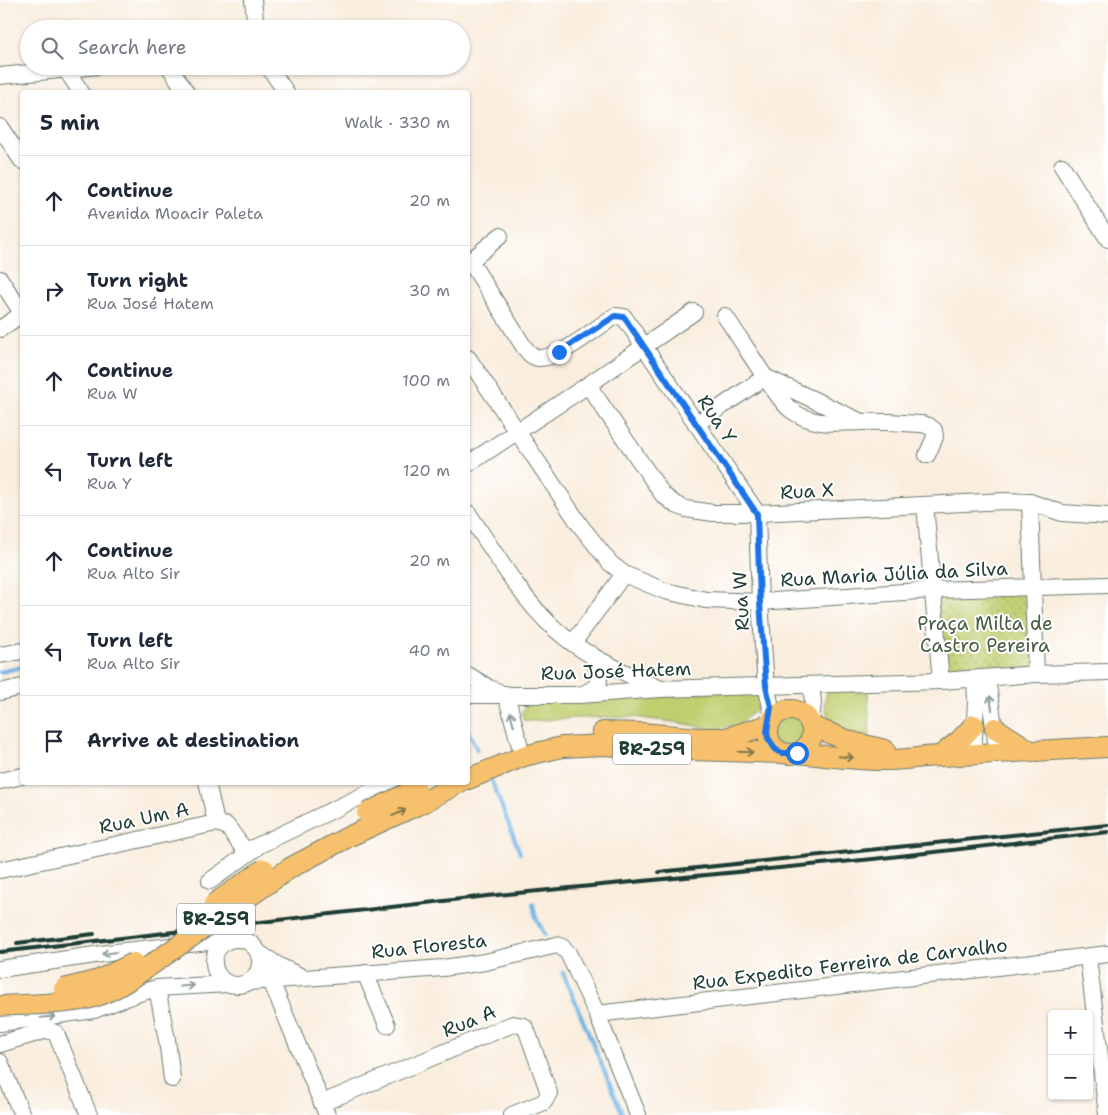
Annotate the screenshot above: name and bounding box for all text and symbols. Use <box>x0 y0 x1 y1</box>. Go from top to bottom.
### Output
search box <box>20 20 470 75</box>
icon: search <box>38 34 66 62</box>
text: Search here <box>78 35 187 60</box>
text: 5 min <box>40 109 100 137</box>
text: Walk · 330 m <box>344 112 450 133</box>
text: Continue <box>87 178 173 203</box>
icon: ahead <box>40 187 68 215</box>
text: 20 m <box>409 190 450 211</box>
text: Avenida Moacir Paleta <box>87 203 263 224</box>
text: Turn right <box>87 268 188 293</box>
icon: right <box>40 277 68 305</box>
text: 30 m <box>409 280 450 301</box>
text: Rua José Hatem <box>87 293 214 314</box>
route end <box>548 341 571 364</box>
text: Continue <box>87 358 173 383</box>
icon: ahead <box>40 367 68 395</box>
text: 100 m <box>402 370 450 391</box>
text: Rua W <box>87 383 138 404</box>
street label: Rua Y <box>692 390 743 448</box>
text: Turn left <box>87 448 173 473</box>
icon: left <box>40 457 68 485</box>
text: 120 m <box>403 460 450 481</box>
text: Rua Y <box>87 473 132 494</box>
street label: Rua X <box>779 477 835 505</box>
text: Continue <box>87 538 173 563</box>
icon: ahead <box>40 547 68 575</box>
text: 20 m <box>409 550 450 571</box>
street label: Rua Maria Júlia da Silva <box>780 556 1009 592</box>
text: Rua Alto Sir <box>87 563 181 584</box>
street label: Rua W <box>727 570 755 632</box>
park label: Praça Milta de Castro Pereira <box>917 611 1053 658</box>
text: Turn left <box>87 628 173 653</box>
icon: left <box>40 637 68 665</box>
text: 40 m <box>408 640 450 661</box>
text: Rua Alto Sir <box>87 653 181 674</box>
street label: Rua José Hatem <box>540 656 692 686</box>
one-way arrow <box>986 695 996 711</box>
one-way arrow <box>507 711 516 727</box>
icon: arrive <box>40 727 68 755</box>
text: Arrive at destination <box>87 728 299 753</box>
road number: BR-259 <box>613 734 691 764</box>
route start <box>786 742 809 765</box>
one-way arrow <box>738 747 754 757</box>
one-way arrow <box>837 753 853 762</box>
street label: Rua Um A <box>97 796 191 840</box>
one-way arrow <box>391 808 406 818</box>
road number: BR-259 <box>177 904 255 934</box>
street label: Rua Floresta <box>370 927 488 964</box>
street label: Rua Expedito Ferreira de Carvalho <box>691 932 1009 996</box>
one-way arrow <box>101 949 117 959</box>
one-way arrow <box>179 981 195 991</box>
street label: Rua A <box>439 999 500 1043</box>
map controls <box>1048 1010 1093 1100</box>
button: + <box>1048 1010 1093 1055</box>
one-way arrow <box>40 1012 56 1022</box>
button: − <box>1048 1055 1093 1100</box>

